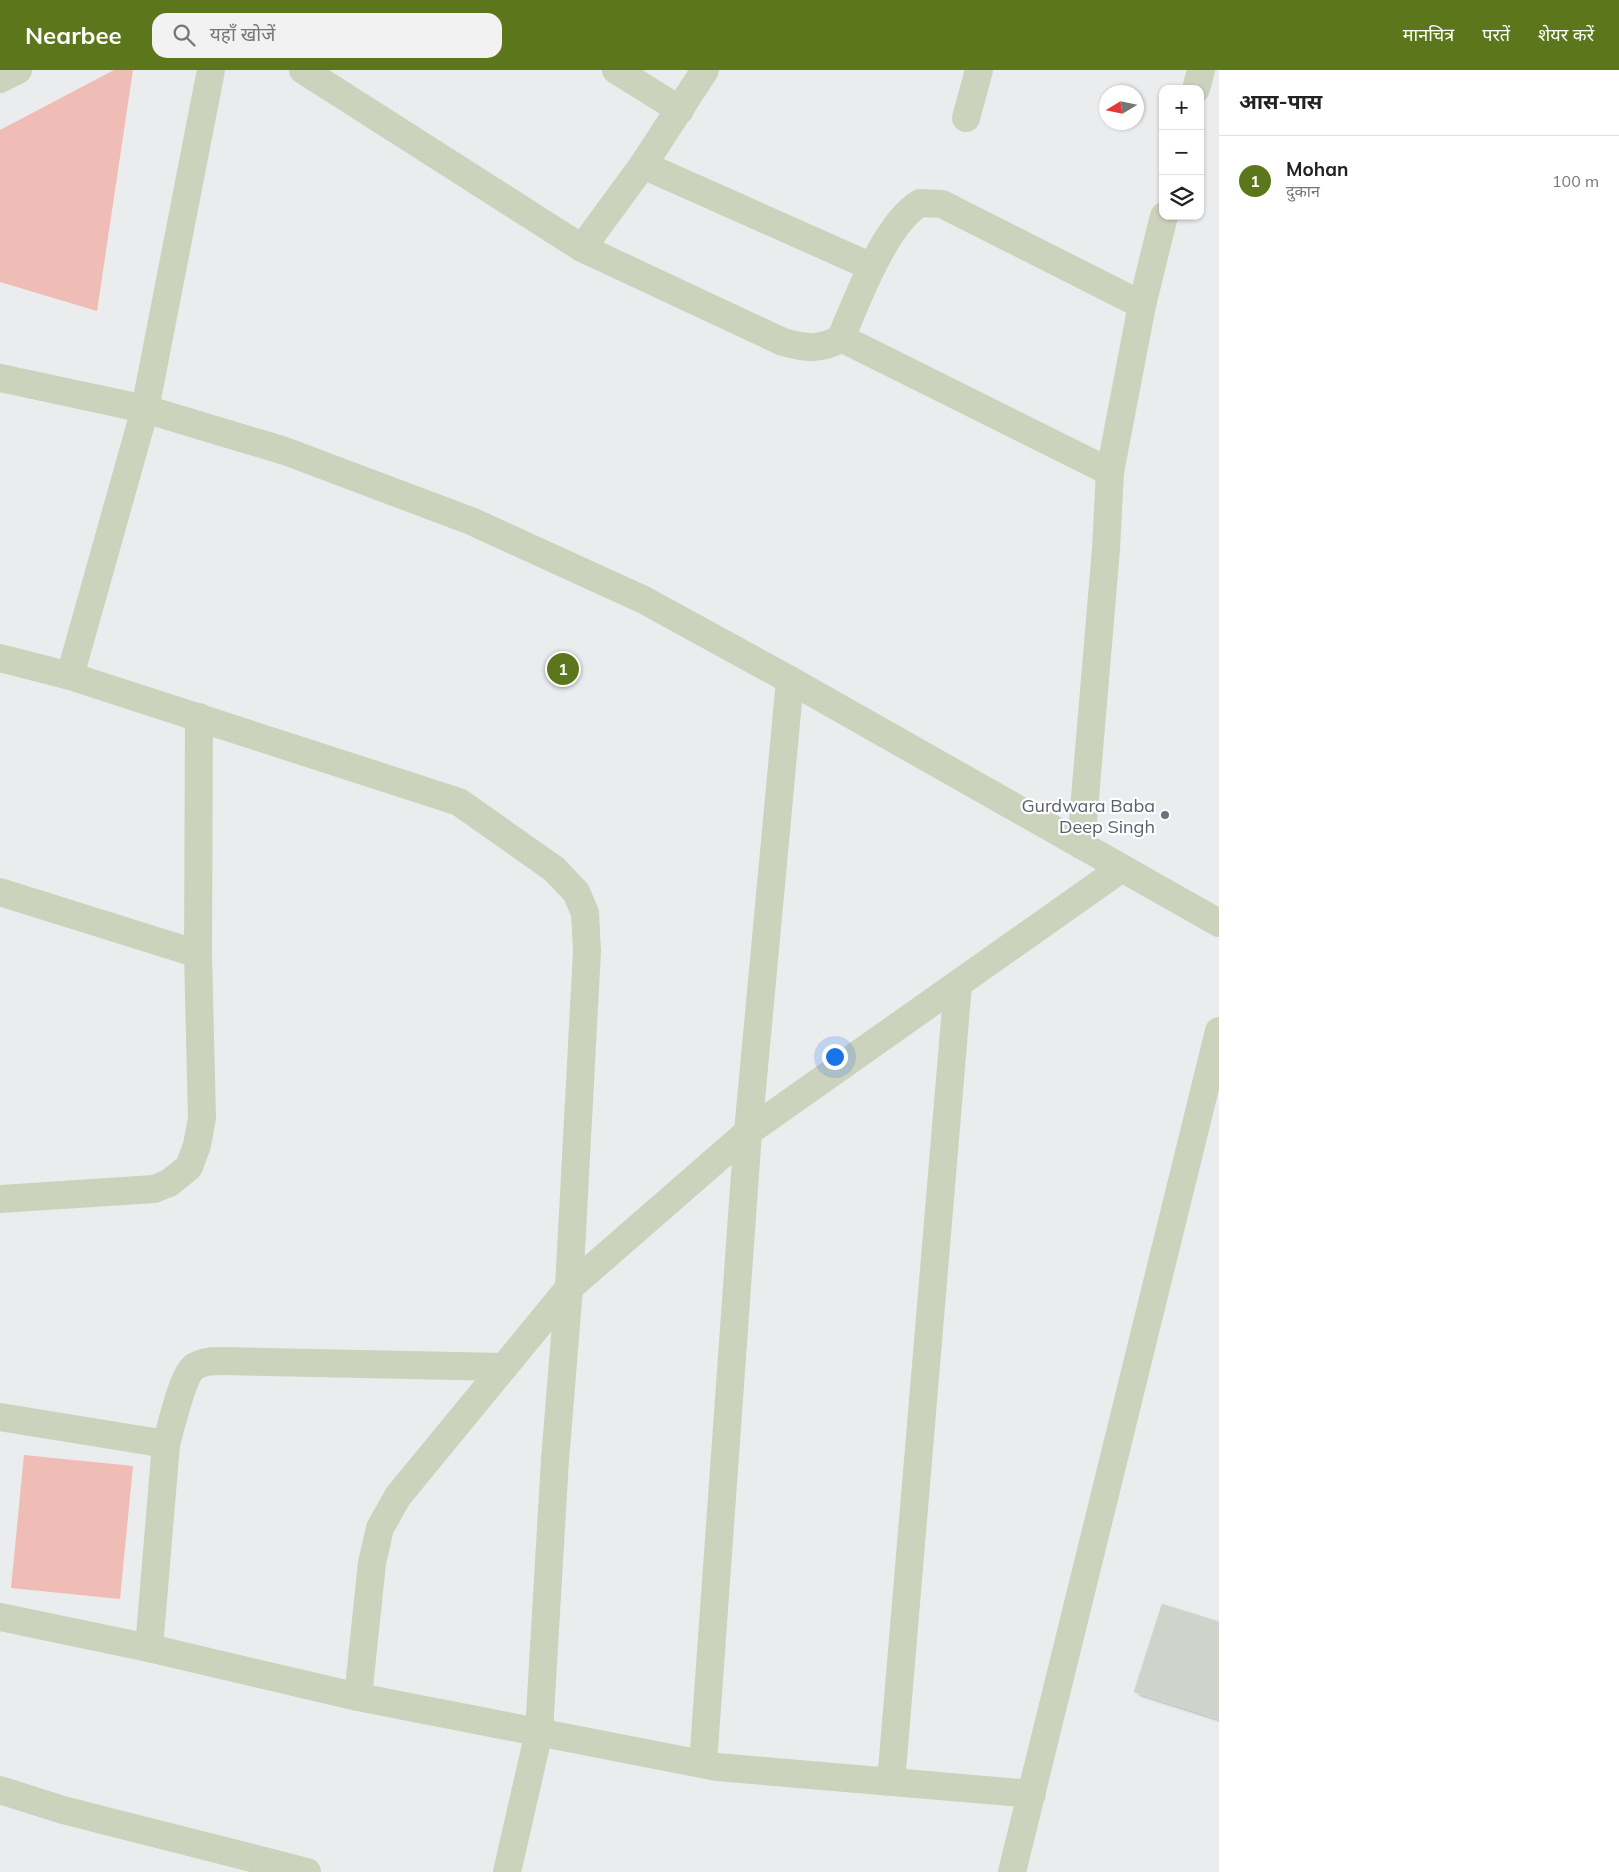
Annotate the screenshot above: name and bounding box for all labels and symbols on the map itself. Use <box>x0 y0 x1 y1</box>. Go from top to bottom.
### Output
north arrow <box>1099 85 1144 130</box>
pin: 1 <box>547 650 579 688</box>
place label: Gurdwara Baba Deep Singh <box>1021 794 1155 838</box>
marker: Gurdwara Baba Deep Singh <box>1159 809 1171 821</box>
your location <box>822 1044 848 1070</box>

